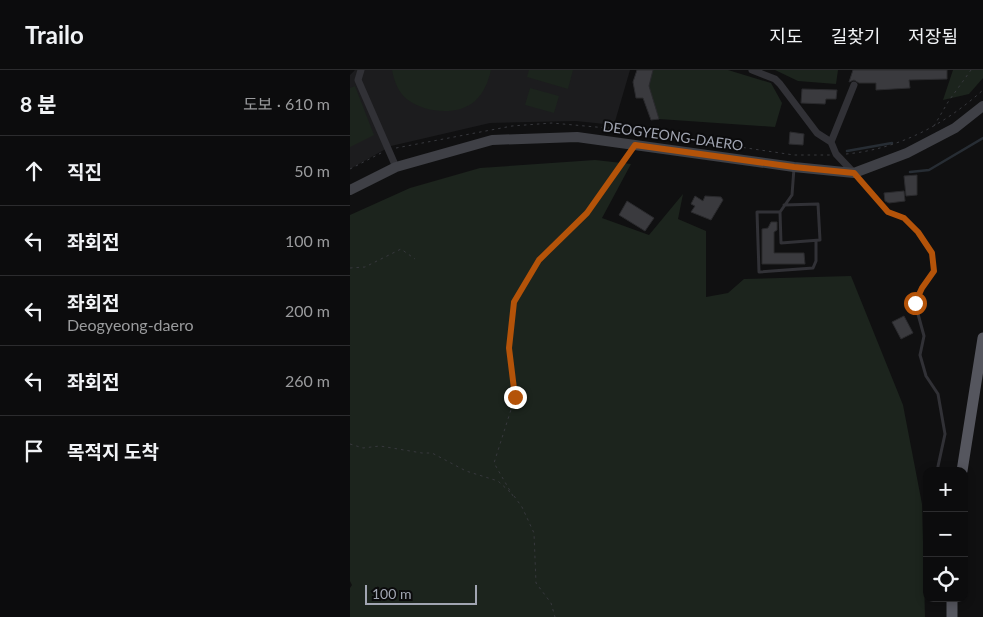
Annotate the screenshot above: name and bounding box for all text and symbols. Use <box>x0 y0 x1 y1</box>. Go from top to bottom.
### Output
text: Trailo <box>25 20 84 49</box>
text: 지도 <box>770 25 803 47</box>
text: 길찾기 <box>831 25 880 47</box>
text: 저장됨 <box>908 25 958 47</box>
text: 8 분 <box>20 91 57 116</box>
text: 도보 · 610 m <box>243 94 330 113</box>
street label: DEOGYEONG-DAERO <box>602 117 744 154</box>
icon: ahead <box>20 157 48 185</box>
text: 직진 <box>67 160 102 183</box>
text: 50 m <box>294 161 330 180</box>
icon: left <box>20 227 48 255</box>
text: 좌회전 <box>67 230 119 253</box>
text: 100 m <box>285 231 330 250</box>
text: 좌회전 <box>67 291 119 314</box>
route start <box>904 292 927 315</box>
icon: left <box>20 297 48 325</box>
text: 200 m <box>285 301 330 320</box>
text: Deogyeong-daero <box>67 315 194 334</box>
icon: left <box>20 367 48 395</box>
text: 좌회전 <box>67 370 119 393</box>
text: 260 m <box>285 371 330 390</box>
route end <box>504 386 527 409</box>
icon: arrive <box>20 437 48 465</box>
text: 목적지 도착 <box>67 440 159 463</box>
map controls <box>923 467 968 602</box>
button: + <box>923 467 968 512</box>
button: − <box>923 512 968 557</box>
button: locate <box>923 557 968 602</box>
scale bar <box>365 582 478 605</box>
text: 100 m <box>372 585 411 602</box>

